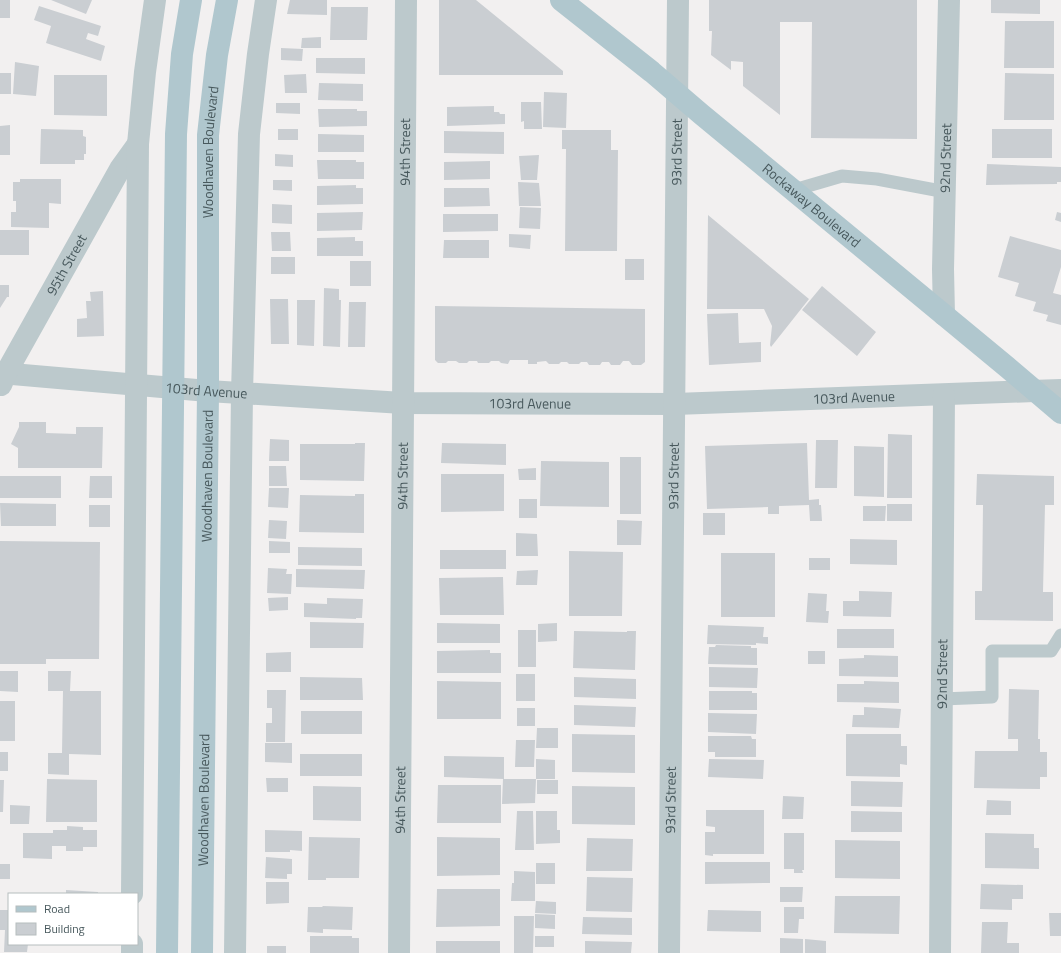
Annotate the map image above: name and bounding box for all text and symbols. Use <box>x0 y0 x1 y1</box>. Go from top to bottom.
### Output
street label: Woodhaven Boulevard <box>197 85 223 218</box>
street label: 94th Street <box>394 118 415 186</box>
street label: 93rd Street <box>665 118 687 186</box>
street label: 92nd Street <box>934 123 956 193</box>
street label: Rockaway Boulevard <box>758 158 866 252</box>
street label: 95th Street <box>40 230 92 299</box>
street label: 103rd Avenue <box>164 376 248 403</box>
street label: 103rd Avenue <box>812 385 895 409</box>
street label: 103rd Avenue <box>489 392 571 414</box>
street label: Woodhaven Boulevard <box>195 410 218 542</box>
street label: 94th Street <box>391 442 413 510</box>
street label: 93rd Street <box>662 442 684 510</box>
street label: 92nd Street <box>931 639 952 709</box>
street label: Woodhaven Boulevard <box>192 734 214 866</box>
street label: 94th Street <box>389 766 410 834</box>
street label: 93rd Street <box>659 766 681 834</box>
legend <box>8 893 138 945</box>
text: Road <box>44 899 70 918</box>
text: Building <box>44 919 85 938</box>

